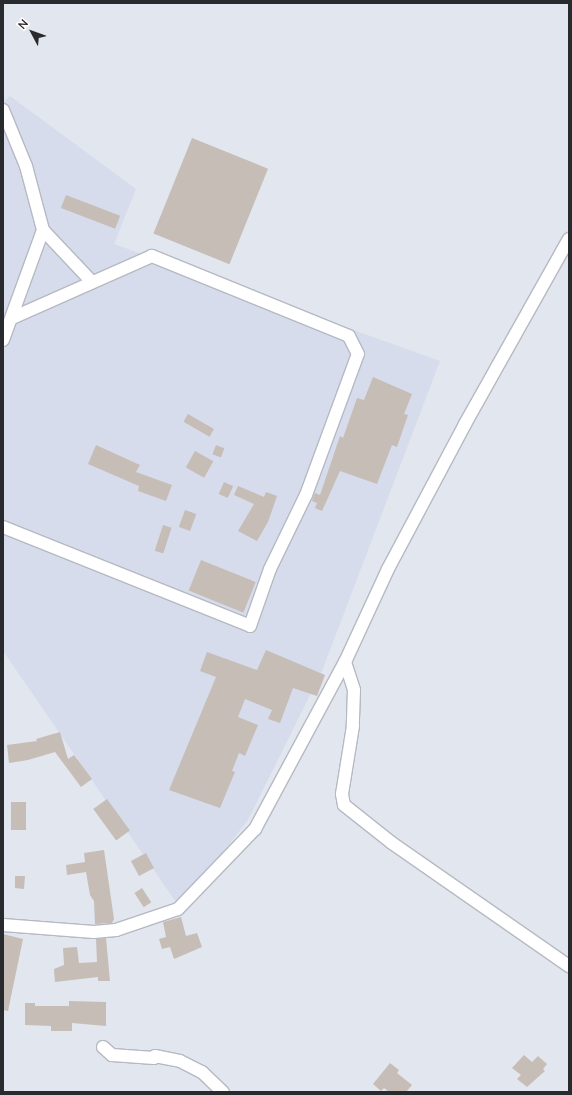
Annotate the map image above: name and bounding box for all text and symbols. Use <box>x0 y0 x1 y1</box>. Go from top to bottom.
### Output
north arrow <box>12 12 52 52</box>
text: N <box>15 16 30 31</box>

